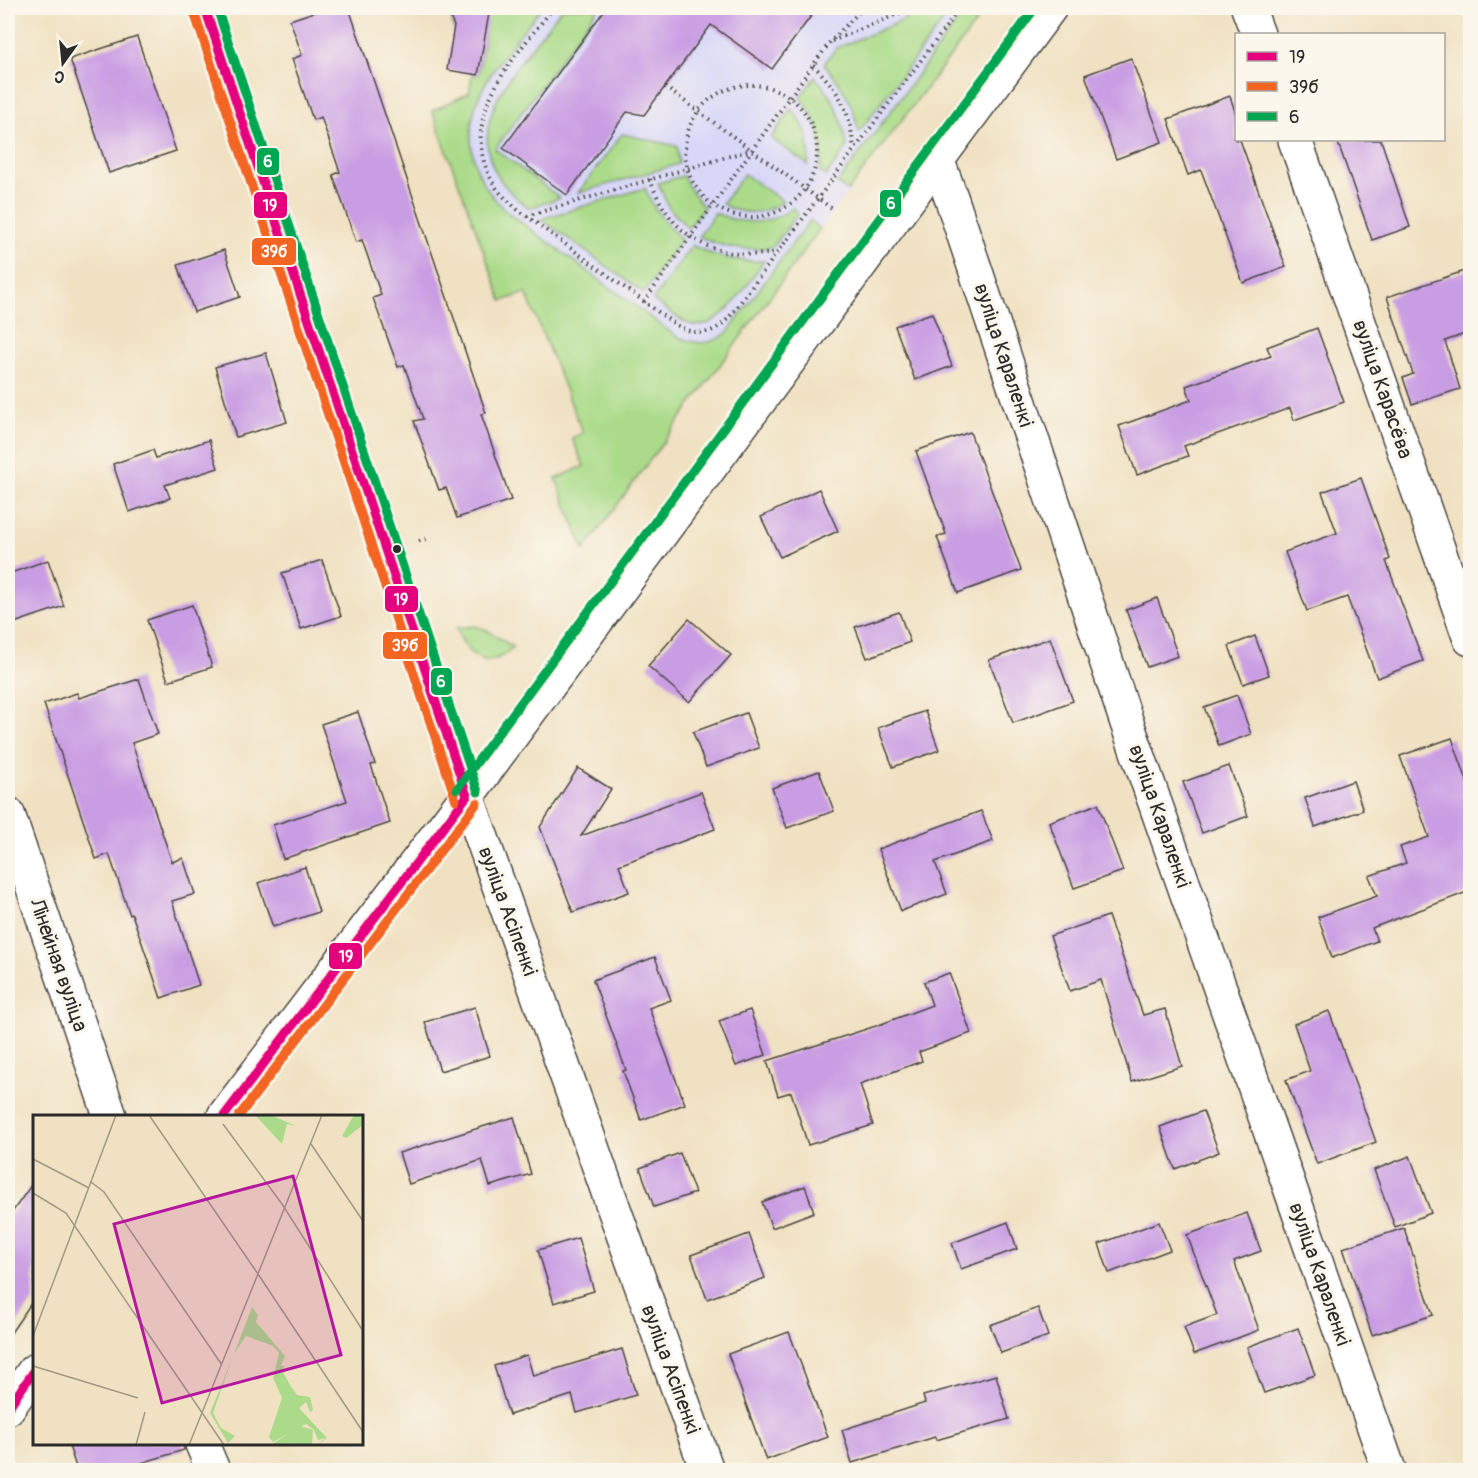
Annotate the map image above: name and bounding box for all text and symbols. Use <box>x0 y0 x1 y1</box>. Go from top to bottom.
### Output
north arrow <box>33 33 93 93</box>
legend <box>1235 33 1445 141</box>
text: 19 <box>1289 46 1305 69</box>
text: С <box>52 66 67 87</box>
text: 39б <box>1289 76 1319 99</box>
text: 6 <box>1289 106 1299 129</box>
line badge: 6 <box>256 147 280 176</box>
text: 6 <box>263 152 273 172</box>
line badge: 6 <box>879 189 902 218</box>
line badge: 19 <box>253 191 288 219</box>
text: 6 <box>886 194 896 214</box>
text: 19 <box>263 196 277 216</box>
line badge: 39б <box>251 237 297 266</box>
text: 39б <box>261 242 288 262</box>
street label: вуліца Караленкі <box>968 280 1040 431</box>
street label: вуліца Карасёва <box>1346 316 1419 462</box>
unlabelled marker <box>391 543 403 555</box>
line badge: 19 <box>384 585 419 613</box>
text: 19 <box>394 590 408 610</box>
line badge: 39б <box>382 631 428 660</box>
text: 39б <box>392 636 419 656</box>
line badge: 6 <box>430 667 453 696</box>
text: 6 <box>436 672 446 692</box>
street label: вуліца Караленкі <box>1122 741 1197 891</box>
street label: вуліца Асіпенкі <box>472 843 544 980</box>
street label: Лінейная вуліца <box>23 894 94 1035</box>
line badge: 19 <box>328 942 363 970</box>
text: 19 <box>339 947 353 967</box>
inset map <box>33 1115 363 1445</box>
street label: вуліца Караленкі <box>1282 1199 1357 1349</box>
street label: вуліца Асіпенкі <box>635 1301 707 1438</box>

